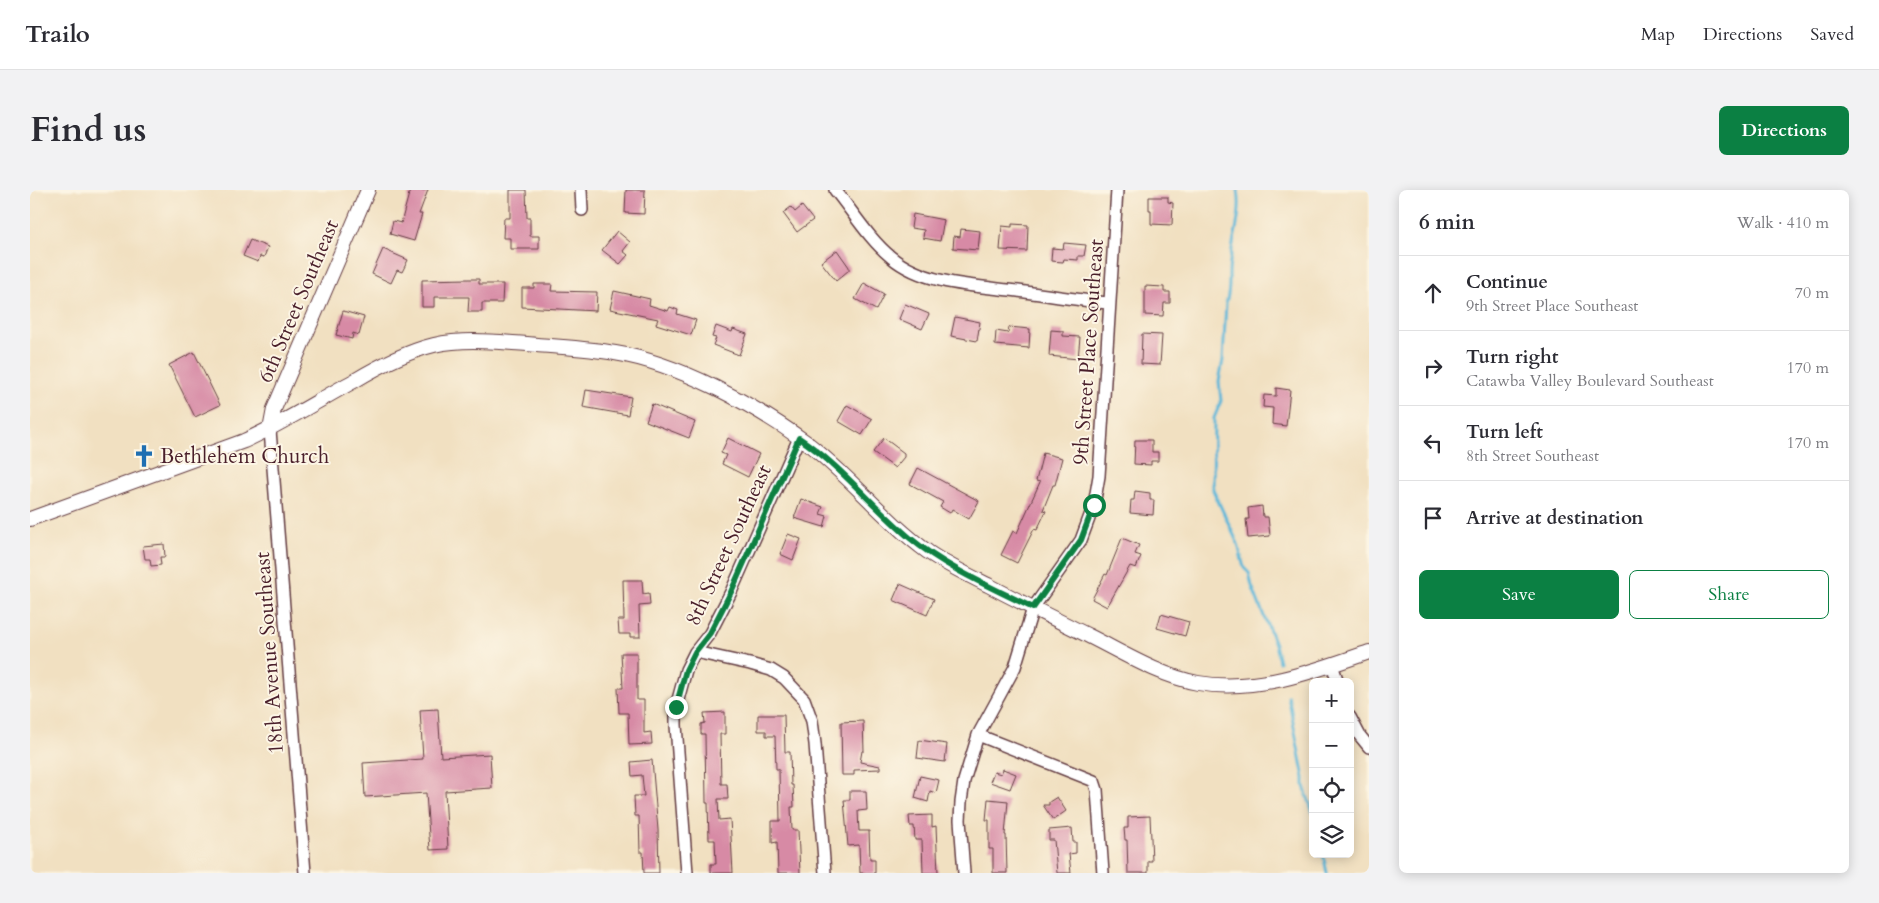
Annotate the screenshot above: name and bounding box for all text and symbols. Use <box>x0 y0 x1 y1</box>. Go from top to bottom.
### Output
text: Trailo <box>25 18 90 51</box>
text: Map <box>1641 22 1675 47</box>
text: Directions <box>1703 22 1782 47</box>
text: Saved <box>1810 22 1854 47</box>
text: Find us <box>30 106 146 154</box>
button: Directions <box>1719 106 1849 155</box>
text: 6 min <box>1419 208 1475 237</box>
text: Walk · 410 m <box>1737 212 1829 234</box>
street label: 6th Street Southeast <box>251 215 346 387</box>
street label: 9th Street Place Southeast <box>1066 238 1111 466</box>
text: Continue <box>1466 269 1548 295</box>
icon: ahead <box>1419 279 1447 307</box>
text: 70 m <box>1795 282 1829 304</box>
text: 9th Street Place Southeast <box>1466 295 1638 317</box>
text: Turn right <box>1466 344 1558 370</box>
icon: right <box>1419 354 1447 382</box>
text: 170 m <box>1787 357 1829 379</box>
text: Catawba Valley Boulevard Southeast <box>1466 370 1714 392</box>
text: Turn left <box>1466 419 1543 445</box>
icon: left <box>1419 429 1447 457</box>
text: 170 m <box>1787 432 1829 454</box>
place label: Bethlehem Church <box>160 442 330 471</box>
church icon: Bethlehem Church <box>131 443 157 469</box>
text: 8th Street Southeast <box>1466 445 1599 467</box>
street label: 8th Street Southeast <box>678 460 779 630</box>
route start <box>1083 494 1106 517</box>
icon: arrive <box>1419 504 1447 532</box>
text: Arrive at destination <box>1466 505 1643 531</box>
street label: 18th Avenue Southeast <box>248 550 291 755</box>
button: Save <box>1419 570 1619 619</box>
button: Share <box>1629 570 1829 619</box>
map controls <box>1309 678 1354 858</box>
button: + <box>1309 678 1354 723</box>
route end <box>665 696 688 719</box>
button: − <box>1309 723 1354 768</box>
button: locate <box>1309 768 1354 813</box>
button: layers <box>1309 813 1354 858</box>

